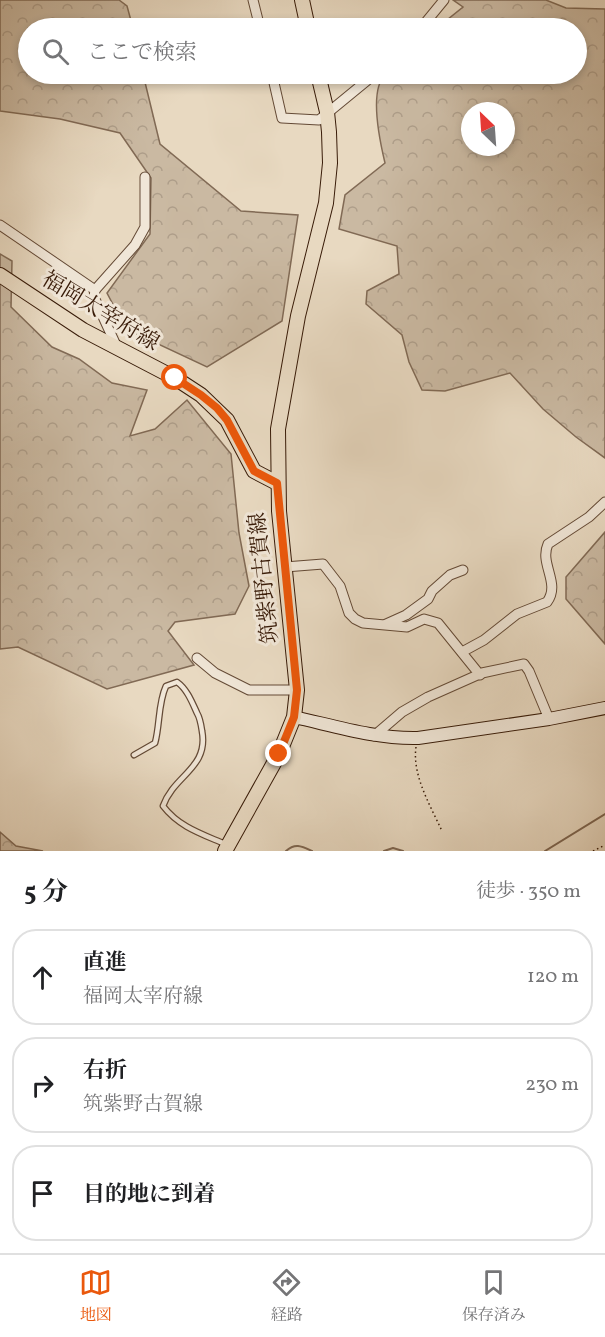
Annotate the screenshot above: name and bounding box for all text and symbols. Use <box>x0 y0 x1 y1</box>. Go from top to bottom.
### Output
search box <box>18 18 587 84</box>
icon: search <box>39 35 72 68</box>
text: ここで検索 <box>87 38 197 69</box>
north arrow <box>461 102 515 156</box>
street label: 福岡太宰府線 <box>35 265 165 359</box>
route start <box>161 364 187 390</box>
street label: 筑紫野古賀線 <box>243 511 287 645</box>
route end <box>265 740 291 766</box>
text: 5 分 <box>24 875 68 911</box>
text: 徒歩 · 350 m <box>476 878 581 906</box>
text: 直進 <box>83 948 127 979</box>
icon: ahead <box>26 961 59 994</box>
text: 120 m <box>527 963 579 991</box>
text: 福岡太宰府線 <box>83 983 203 1011</box>
text: 右折 <box>83 1056 127 1087</box>
icon: right <box>26 1069 59 1102</box>
text: 230 m <box>525 1071 579 1099</box>
text: 筑紫野古賀線 <box>83 1091 203 1119</box>
icon: arrive <box>26 1177 59 1210</box>
text: 目的地に到着 <box>83 1180 215 1211</box>
tab: 地図 <box>79 1266 112 1327</box>
tab: 経路 <box>270 1266 303 1327</box>
tab: 保存済み <box>462 1266 526 1327</box>

